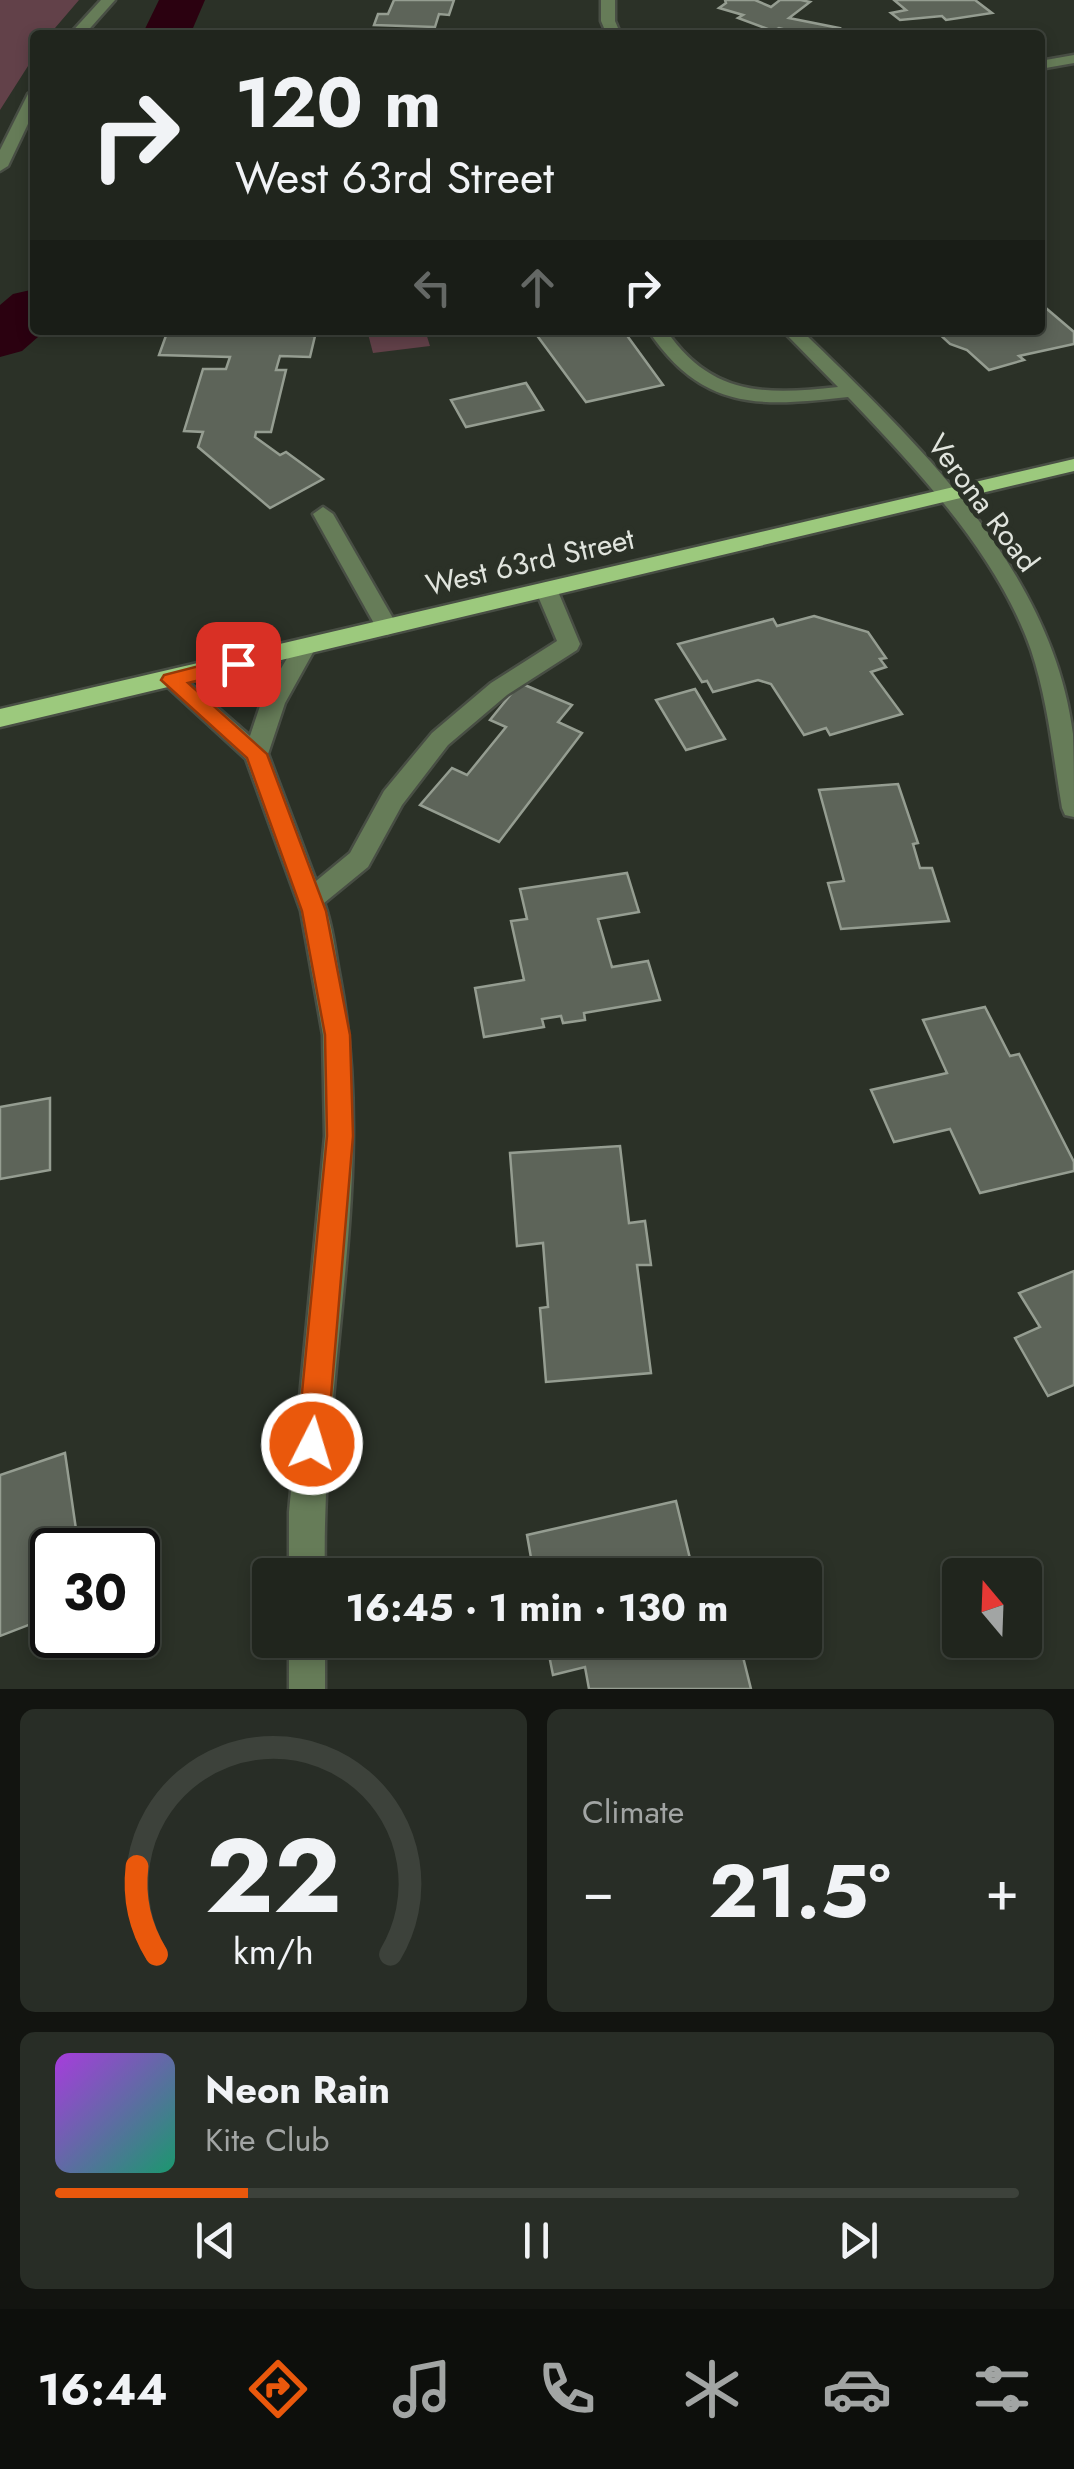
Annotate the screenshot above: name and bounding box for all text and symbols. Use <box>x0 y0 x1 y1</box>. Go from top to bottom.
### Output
text: 120 m <box>235 52 441 153</box>
icon: right <box>70 70 200 200</box>
text: West 63rd Street <box>235 145 554 210</box>
icon: left <box>405 260 460 315</box>
icon: ahead <box>510 260 565 315</box>
icon: right <box>615 260 670 315</box>
street label: Verona Road <box>917 425 1050 581</box>
street label: West 63rd Street <box>421 516 639 606</box>
pin <box>196 622 281 707</box>
icon: arrive <box>211 637 266 692</box>
position arrow <box>260 1392 364 1496</box>
speed limit sign: 30 <box>30 1528 160 1658</box>
north arrow <box>942 1558 1042 1658</box>
map controls <box>942 1558 1042 1658</box>
text: 16:45 · 1 min · 130 m <box>345 1580 729 1635</box>
text: Climate <box>582 1789 684 1835</box>
text: 22 <box>205 1801 342 1951</box>
text: 21.5° <box>709 1837 891 1945</box>
text: − <box>582 1851 614 1931</box>
text: + <box>985 1851 1019 1931</box>
text: km/h <box>233 1926 314 1977</box>
text: Neon Rain <box>205 2062 390 2117</box>
text: Kite Club <box>205 2117 329 2163</box>
icon: previous <box>188 2213 243 2268</box>
icon: pause <box>509 2213 564 2268</box>
icon: next <box>831 2213 886 2268</box>
icon: directions <box>243 2354 313 2424</box>
icon: music <box>387 2354 457 2424</box>
icon: phone <box>532 2354 602 2424</box>
icon: climate <box>677 2354 747 2424</box>
icon: car <box>822 2354 892 2424</box>
icon: filters <box>967 2354 1037 2424</box>
text: 16:44 <box>37 2357 168 2422</box>

